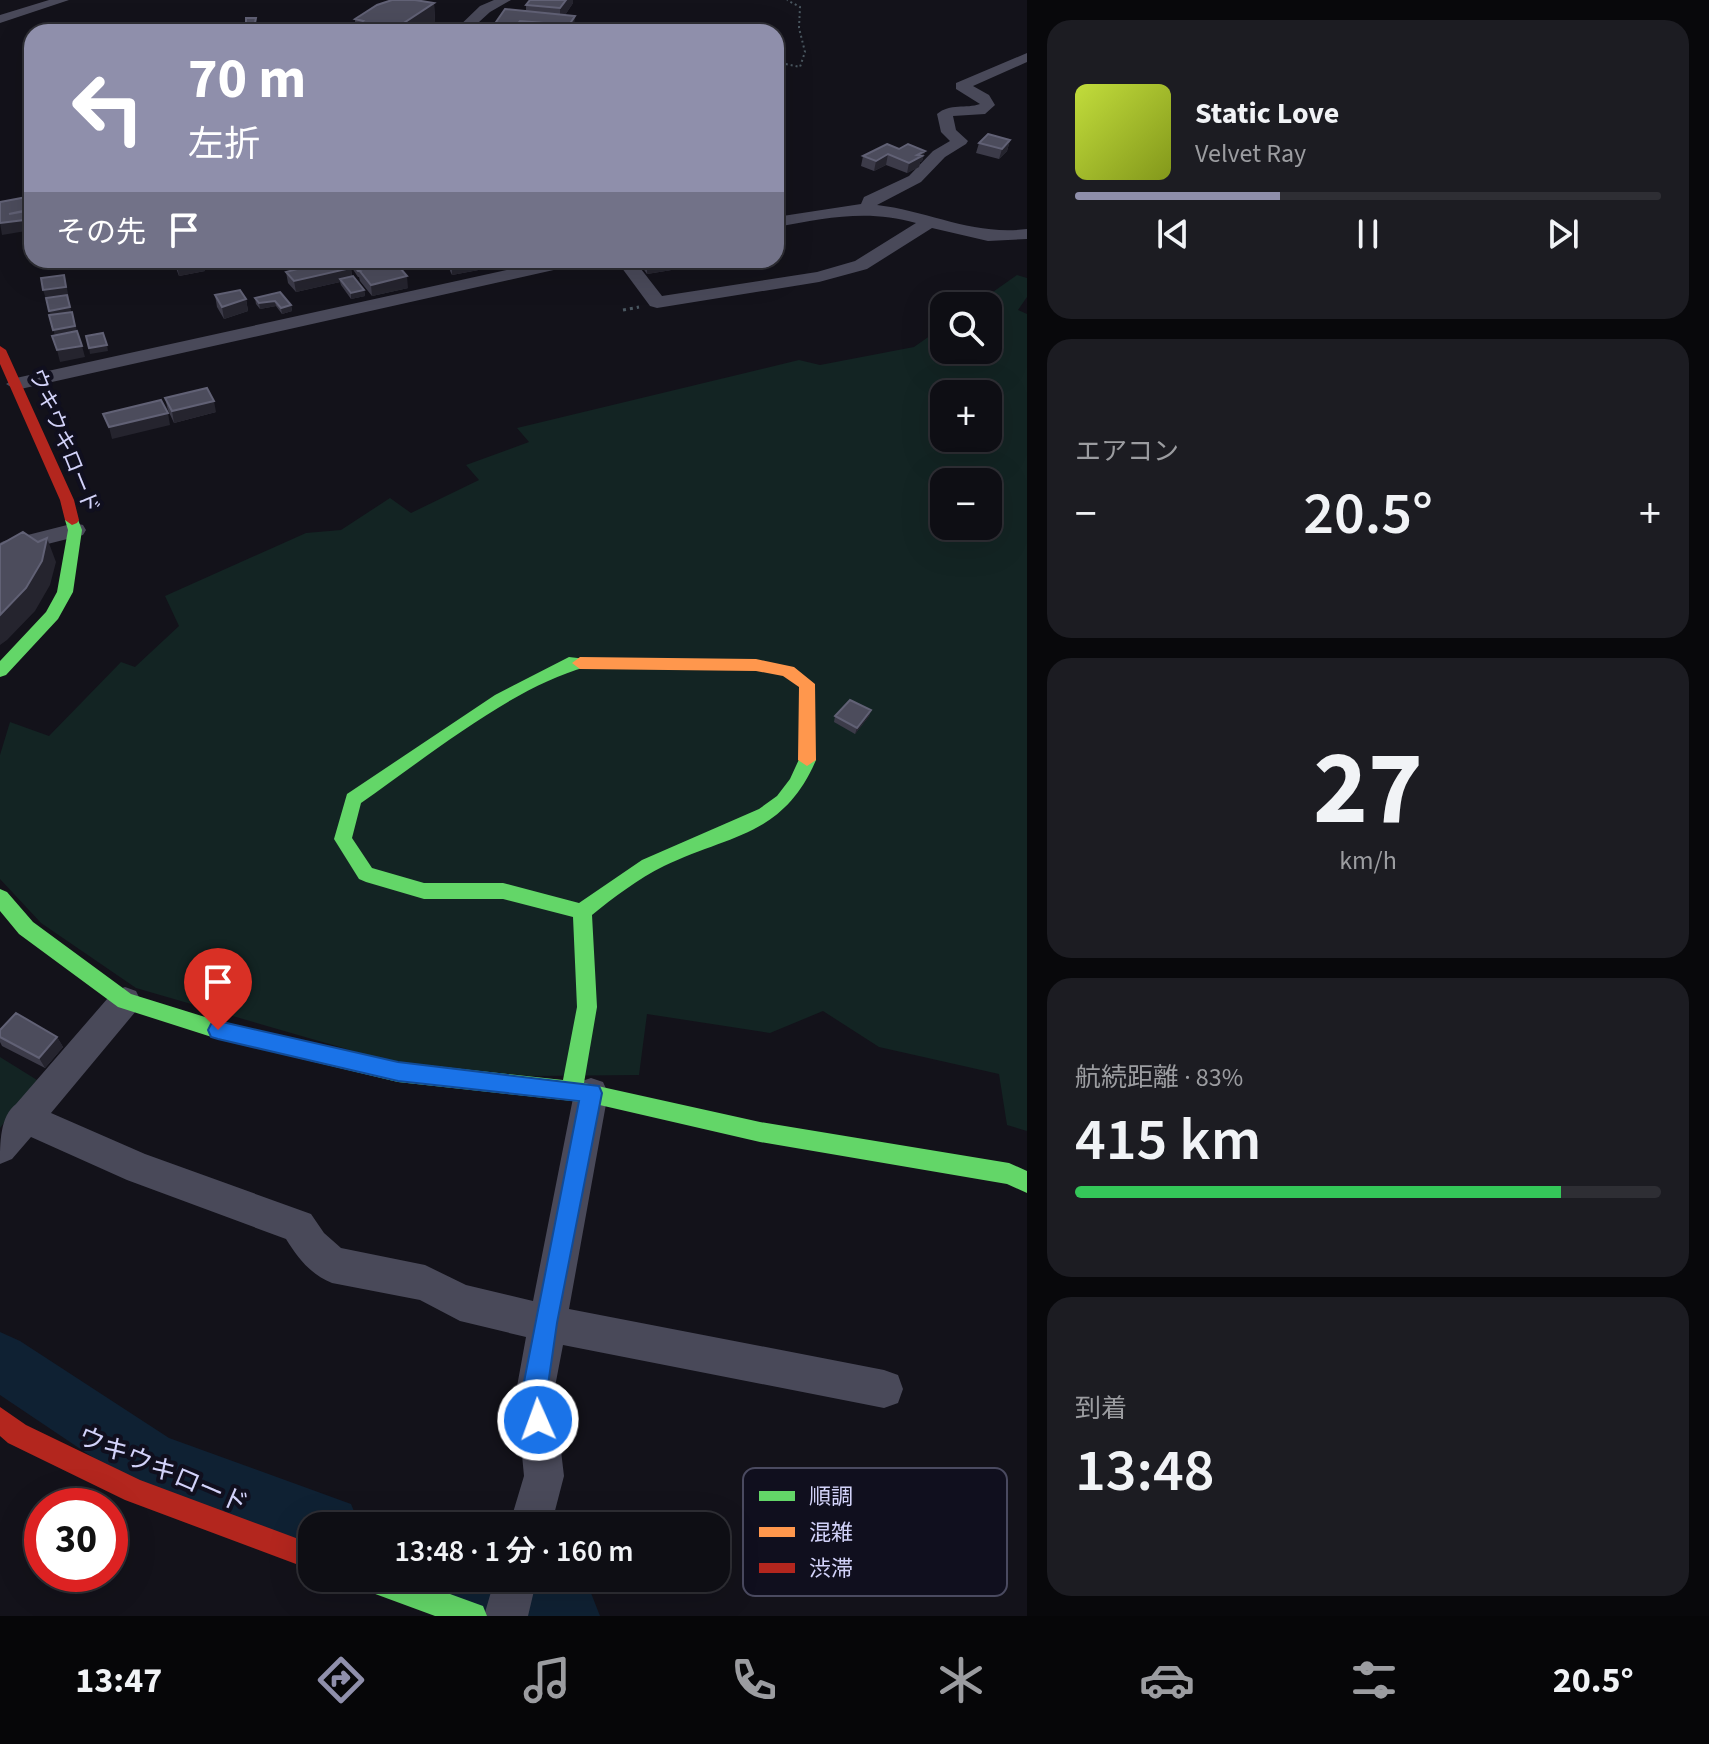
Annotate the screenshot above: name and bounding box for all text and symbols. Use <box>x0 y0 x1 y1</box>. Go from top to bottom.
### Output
text: 70 m <box>188 40 306 119</box>
icon: left <box>56 56 160 160</box>
text: Static Love <box>1195 92 1339 135</box>
text: 左折 <box>188 119 260 170</box>
text: Velvet Ray <box>1195 135 1306 172</box>
icon: arrive <box>162 208 206 252</box>
text: その先 <box>56 211 146 254</box>
icon: previous <box>1151 212 1195 256</box>
icon: pause <box>1346 212 1390 256</box>
icon: next <box>1541 212 1585 256</box>
map controls <box>930 292 1002 540</box>
button: search <box>930 292 1002 364</box>
street label: ウキウキロード <box>20 364 108 518</box>
button: + <box>930 380 1002 452</box>
text: エアコン <box>1075 433 1179 470</box>
button: − <box>930 468 1002 540</box>
text: 20.5° <box>1303 472 1433 557</box>
text: − <box>1075 483 1097 546</box>
text: + <box>1639 483 1661 546</box>
text: 27 <box>1313 716 1423 864</box>
text: km/h <box>1339 842 1397 879</box>
pin <box>184 948 252 1030</box>
icon: arrive <box>196 960 240 1004</box>
text: 航続距離 · 83% <box>1075 1059 1243 1096</box>
text: 415 km <box>1075 1098 1261 1183</box>
position arrow <box>496 1378 580 1462</box>
text: 到着 <box>1075 1390 1127 1427</box>
street label: ウキウキロード <box>72 1417 254 1523</box>
text: 13:48 <box>1075 1429 1215 1514</box>
legend <box>743 1468 1007 1596</box>
text: 順調 <box>809 1481 853 1513</box>
speed limit sign: 30 <box>24 1488 128 1592</box>
text: 混雑 <box>809 1517 853 1549</box>
text: 13:48 · 1 分 · 160 m <box>394 1530 634 1573</box>
text: 渋滞 <box>809 1553 853 1585</box>
icon: directions <box>313 1652 369 1708</box>
icon: music <box>519 1652 575 1708</box>
icon: phone <box>726 1652 782 1708</box>
icon: climate <box>933 1652 989 1708</box>
icon: car <box>1139 1652 1195 1708</box>
icon: filters <box>1346 1652 1402 1708</box>
text: 13:47 <box>75 1655 162 1706</box>
text: 20.5° <box>1553 1655 1634 1706</box>

